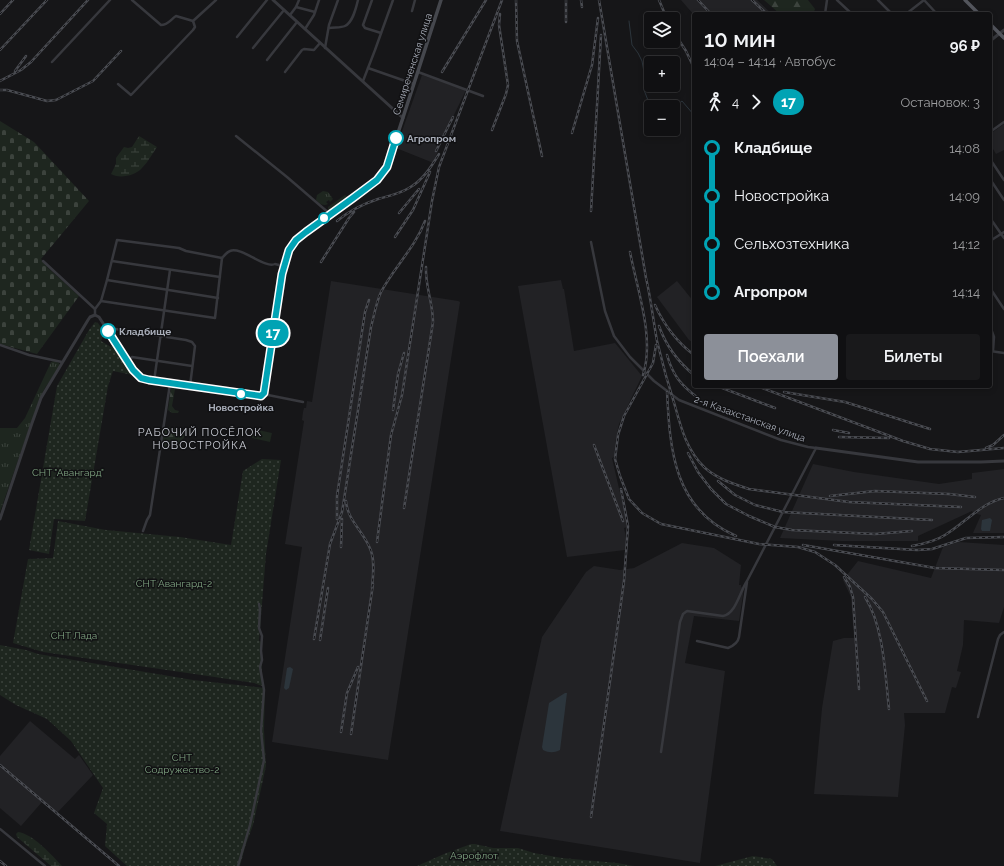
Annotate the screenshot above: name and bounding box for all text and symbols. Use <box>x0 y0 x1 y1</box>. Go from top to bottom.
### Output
street label: Семиреченская улица <box>391 12 434 116</box>
map controls <box>644 12 680 136</box>
button: layers <box>644 12 680 48</box>
text: 10 мин <box>704 26 776 52</box>
text: 96 ₽ <box>950 37 980 55</box>
text: 14:04 – 14:14 · Автобус <box>704 54 836 69</box>
button: + <box>644 56 680 92</box>
icon: walk <box>704 91 726 113</box>
icon: forward <box>745 91 767 113</box>
text: 17 <box>781 94 796 110</box>
text: 4 <box>732 95 739 110</box>
text: Остановок: 3 <box>900 95 980 110</box>
button: − <box>644 100 680 136</box>
marker: Агропром <box>388 130 404 146</box>
place label: Агропром <box>407 133 456 144</box>
text: Кладбище <box>734 139 812 157</box>
text: 14:08 <box>949 141 980 156</box>
text: Новостройка <box>734 187 829 205</box>
text: 14:09 <box>949 189 980 204</box>
unlabelled marker <box>318 212 330 224</box>
text: Сельхозтехника <box>734 235 849 253</box>
text: 14:12 <box>953 237 980 252</box>
text: Агропром <box>734 283 807 301</box>
text: 14:14 <box>952 285 980 300</box>
line badge: 17 <box>255 320 291 346</box>
marker: Кладбище <box>100 323 116 339</box>
text: 17 <box>266 325 280 341</box>
place label: Кладбище <box>119 326 171 337</box>
button: Поехали <box>704 334 838 380</box>
button: Билеты <box>846 334 980 380</box>
marker: Новостройка <box>235 388 247 400</box>
street label: 2-я Казахстанская улица <box>693 393 807 444</box>
place label: Новостройка <box>208 402 274 413</box>
district label: РАБОЧИЙ ПОСЁЛОК НОВОСТРОЙКА <box>138 426 262 452</box>
park label: СНТ "Авангард" <box>32 467 104 478</box>
park label: СНТ Авангард-2 <box>136 578 212 589</box>
park label: СНТ Лада <box>51 630 97 641</box>
park label: СНТ Содружество-2 <box>145 752 219 775</box>
park label: Аэрофлот <box>450 850 498 861</box>

